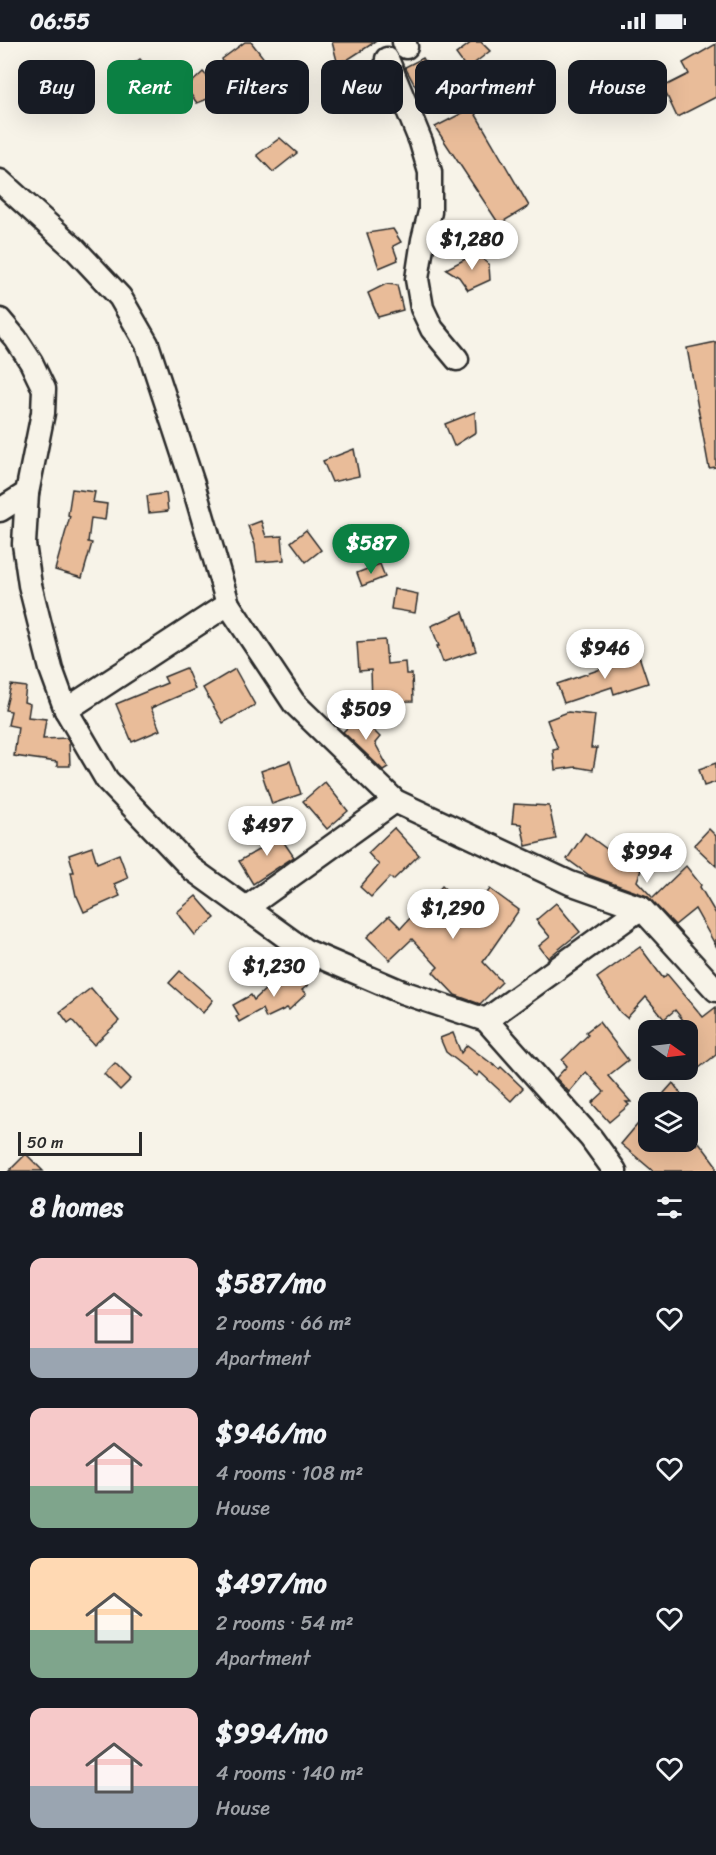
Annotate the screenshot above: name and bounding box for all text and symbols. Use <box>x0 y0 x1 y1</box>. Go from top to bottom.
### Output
text: 06:55 <box>30 2 90 41</box>
chip: Buy <box>18 60 95 114</box>
chip: Rent <box>107 60 193 114</box>
chip: Filters <box>205 60 309 114</box>
chip: New <box>321 60 403 114</box>
chip: Apartment <box>415 60 556 114</box>
chip: House <box>568 60 667 114</box>
pin: $1,280 <box>423 220 521 271</box>
text: $1,280 <box>440 222 504 257</box>
pin: $587 <box>335 524 407 575</box>
text: $587 <box>346 526 396 561</box>
pin: $946 <box>569 629 641 680</box>
text: $946 <box>580 631 630 666</box>
pin: $509 <box>330 690 402 741</box>
text: $509 <box>341 692 391 727</box>
pin: $497 <box>231 806 303 857</box>
text: $497 <box>242 808 292 843</box>
pin: $994 <box>611 833 683 884</box>
text: $994 <box>622 835 672 870</box>
pin: $1,290 <box>404 889 502 940</box>
text: $1,290 <box>421 891 485 926</box>
pin: $1,230 <box>225 947 323 998</box>
text: $1,230 <box>243 949 305 984</box>
north arrow <box>638 1020 698 1080</box>
map controls <box>638 1020 698 1152</box>
button: layers <box>638 1092 698 1152</box>
text: 50 m <box>27 1128 63 1157</box>
scale bar <box>18 1129 142 1156</box>
text: 8 homes <box>30 1184 123 1230</box>
icon: filters <box>653 1191 686 1224</box>
text: $587/mo <box>216 1260 326 1306</box>
icon: home <box>78 1282 150 1354</box>
icon: heart <box>653 1302 686 1335</box>
text: 2 rooms · 66 m² <box>216 1306 352 1341</box>
text: Apartment <box>216 1341 310 1376</box>
text: $946/mo <box>216 1410 327 1456</box>
icon: home <box>78 1432 150 1504</box>
icon: heart <box>653 1452 686 1485</box>
text: 4 rooms · 108 m² <box>216 1456 363 1491</box>
text: House <box>216 1491 270 1526</box>
text: $497/mo <box>216 1560 327 1606</box>
icon: home <box>78 1582 150 1654</box>
icon: heart <box>653 1602 686 1635</box>
text: 2 rooms · 54 m² <box>216 1606 354 1641</box>
text: Apartment <box>216 1641 310 1676</box>
text: $994/mo <box>216 1710 328 1756</box>
icon: home <box>78 1732 150 1804</box>
icon: heart <box>653 1752 686 1785</box>
text: 4 rooms · 140 m² <box>216 1756 364 1791</box>
text: House <box>216 1791 270 1826</box>

